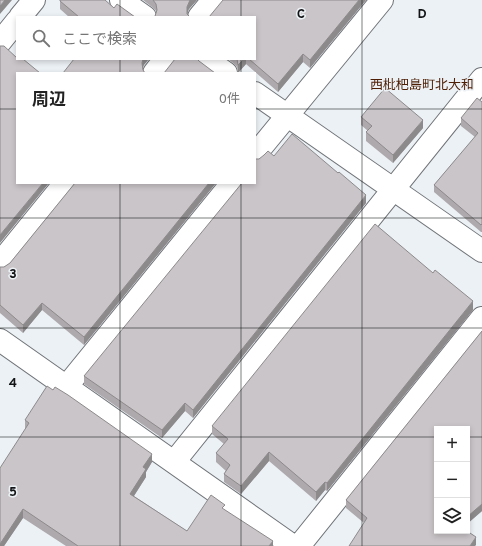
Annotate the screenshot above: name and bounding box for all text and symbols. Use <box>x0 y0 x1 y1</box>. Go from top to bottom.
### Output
text: C <box>297 7 305 23</box>
text: D <box>417 7 427 23</box>
search box <box>16 16 256 60</box>
icon: search <box>30 27 52 49</box>
text: ここで検索 <box>62 31 137 50</box>
district label: 西枇杷島町北大和 <box>370 77 474 94</box>
text: 周辺 <box>32 90 66 112</box>
text: 0件 <box>219 92 240 108</box>
text: 3 <box>9 267 17 283</box>
text: 4 <box>9 376 17 392</box>
map controls <box>434 426 470 534</box>
button: + <box>434 426 470 462</box>
button: − <box>434 462 470 498</box>
text: 5 <box>9 485 17 501</box>
button: layers <box>434 498 470 534</box>

